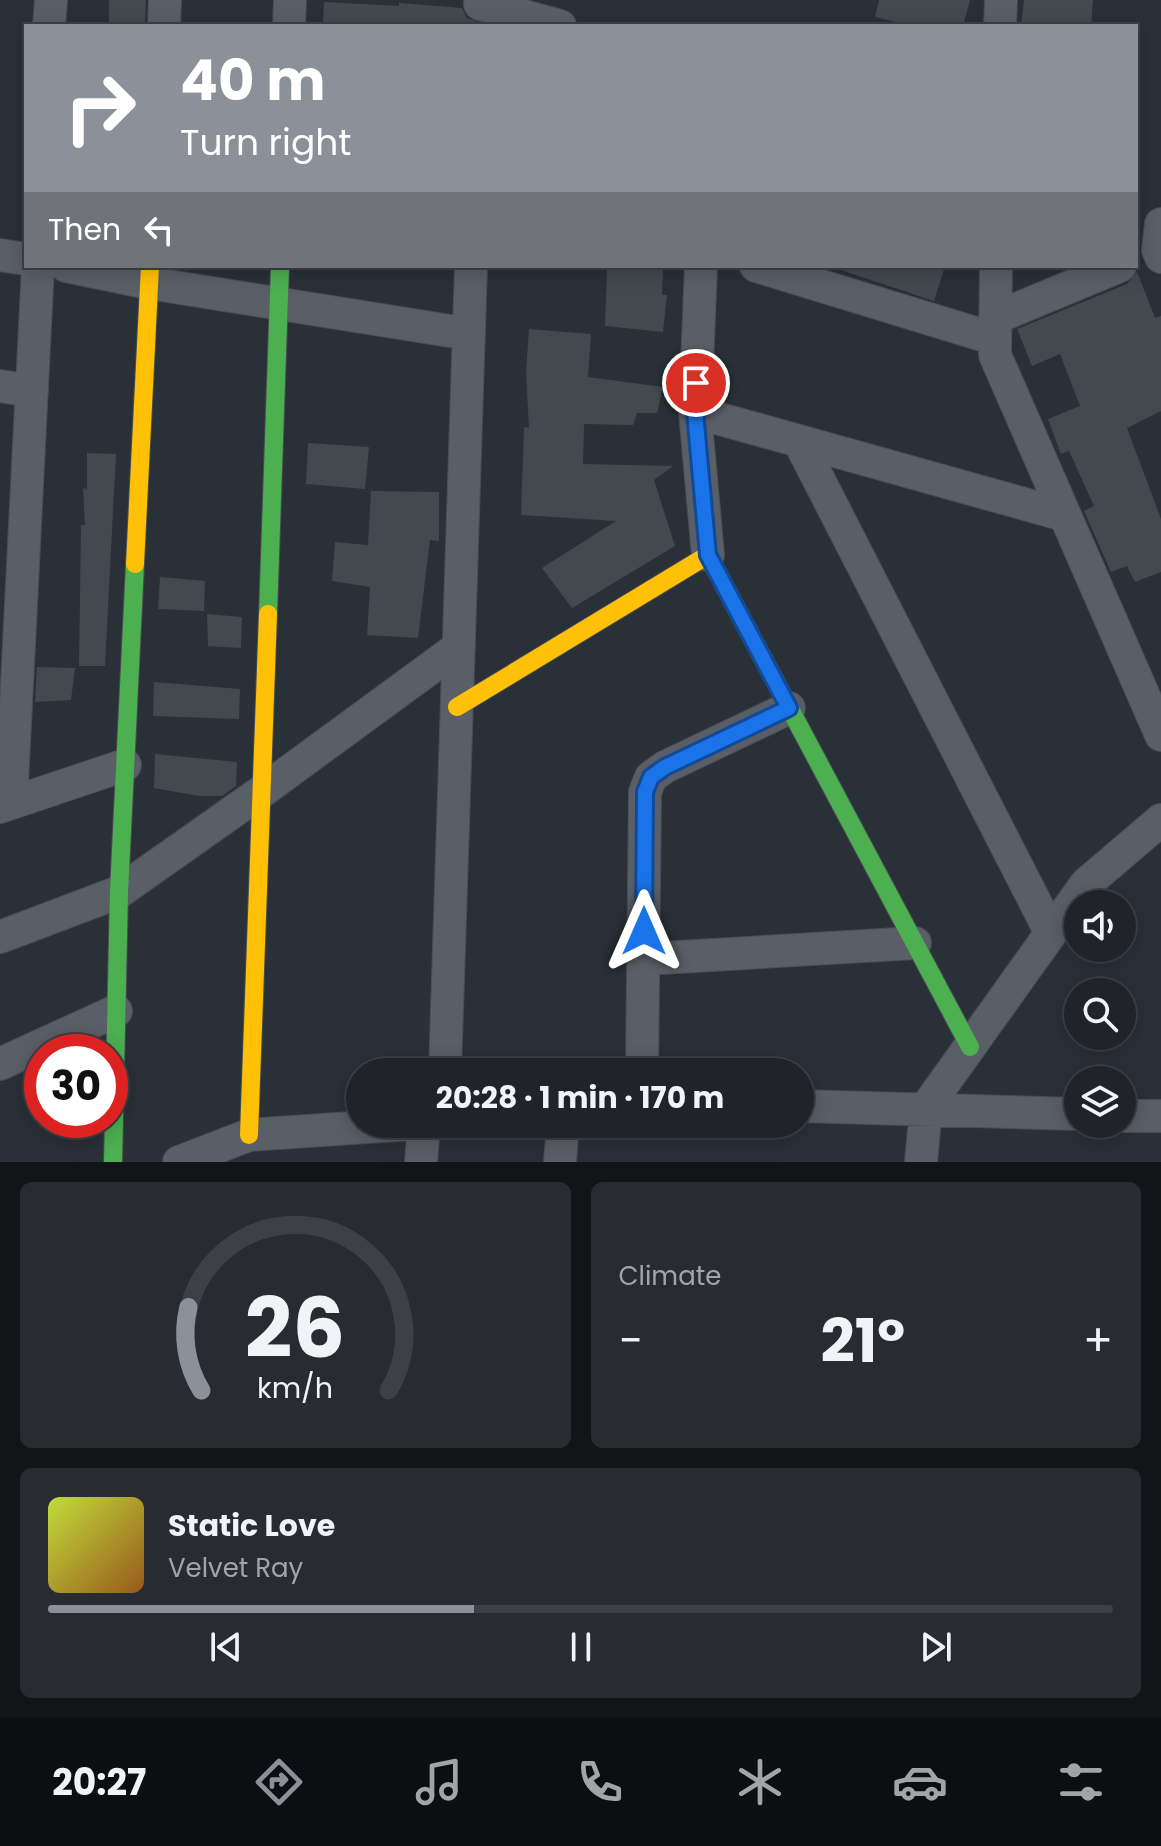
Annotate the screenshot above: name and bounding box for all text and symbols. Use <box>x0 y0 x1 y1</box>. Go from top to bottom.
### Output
text: 40 m <box>180 41 326 120</box>
icon: right <box>48 56 152 160</box>
text: Turn right <box>180 117 351 168</box>
text: Then <box>48 208 121 251</box>
icon: left <box>137 208 181 252</box>
pin <box>662 349 730 417</box>
icon: arrive <box>674 361 718 405</box>
position arrow <box>602 889 686 973</box>
map controls <box>1064 890 1136 1138</box>
button: sound <box>1064 890 1136 962</box>
button: search <box>1064 978 1136 1050</box>
speed limit sign: 30 <box>24 1034 128 1138</box>
button: layers <box>1064 1066 1136 1138</box>
text: 20:28 · 1 min · 170 m <box>436 1076 724 1119</box>
text: Climate <box>619 1258 721 1294</box>
text: 26 <box>245 1270 346 1386</box>
text: 21° <box>821 1299 905 1383</box>
text: − <box>619 1310 643 1371</box>
text: + <box>1083 1310 1113 1371</box>
text: km/h <box>257 1368 333 1408</box>
text: Static Love <box>168 1504 335 1547</box>
text: Velvet Ray <box>168 1550 303 1586</box>
icon: previous <box>204 1625 248 1669</box>
icon: pause <box>559 1625 603 1669</box>
icon: next <box>914 1625 958 1669</box>
icon: directions <box>251 1754 307 1810</box>
icon: music <box>411 1754 467 1810</box>
icon: phone <box>572 1754 628 1810</box>
icon: climate <box>732 1754 788 1810</box>
icon: car <box>892 1754 948 1810</box>
icon: filters <box>1053 1754 1109 1810</box>
text: 20:27 <box>52 1757 146 1808</box>

